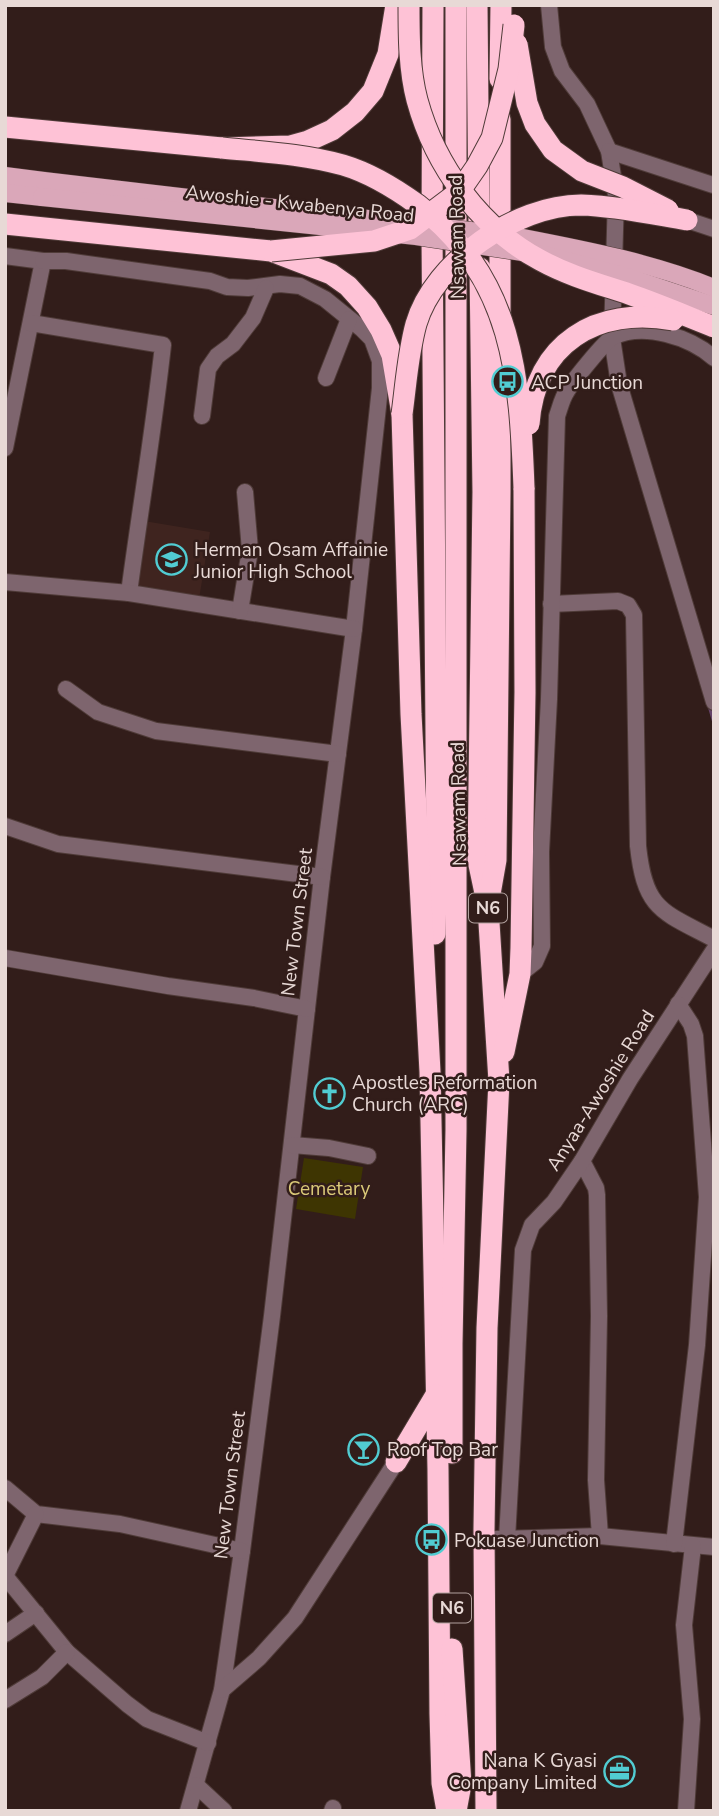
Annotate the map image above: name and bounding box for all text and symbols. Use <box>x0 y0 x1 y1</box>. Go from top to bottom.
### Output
street label: Nsawam Road <box>443 175 471 299</box>
street label: Awoshie - Kwabenya Road <box>184 179 416 229</box>
bus stop icon: ACP Junction <box>491 365 525 399</box>
place label: ACP Junction <box>531 370 643 396</box>
place label: Herman Osam Affainie Junior High School <box>193 537 388 585</box>
school or university icon: Herman Osam Affainie Junior High School <box>154 543 188 577</box>
street label: Nsawam Road <box>445 742 473 866</box>
street label: New Town Street <box>275 846 319 998</box>
road number: N6 <box>469 894 507 923</box>
street label: Anyaa-Awoshie Road <box>541 1005 661 1176</box>
place label: Apostles Reformation Church (ARC) <box>352 1070 538 1118</box>
church icon: Apostles Reformation Church (ARC) <box>312 1076 346 1110</box>
park label: Cemetary <box>288 1176 370 1202</box>
street label: New Town Street <box>208 1409 252 1561</box>
bar icon: Roof Top Bar <box>347 1432 381 1466</box>
place label: Roof Top Bar <box>387 1437 498 1463</box>
bus stop icon: Pokuase Junction <box>414 1523 448 1557</box>
place label: Pokuase Junction <box>454 1528 599 1554</box>
road number: N6 <box>433 1594 471 1623</box>
place label: Nana K Gyasi Company Limited <box>448 1748 597 1796</box>
office icon: Nana K Gyasi Company Limited <box>603 1754 637 1788</box>

